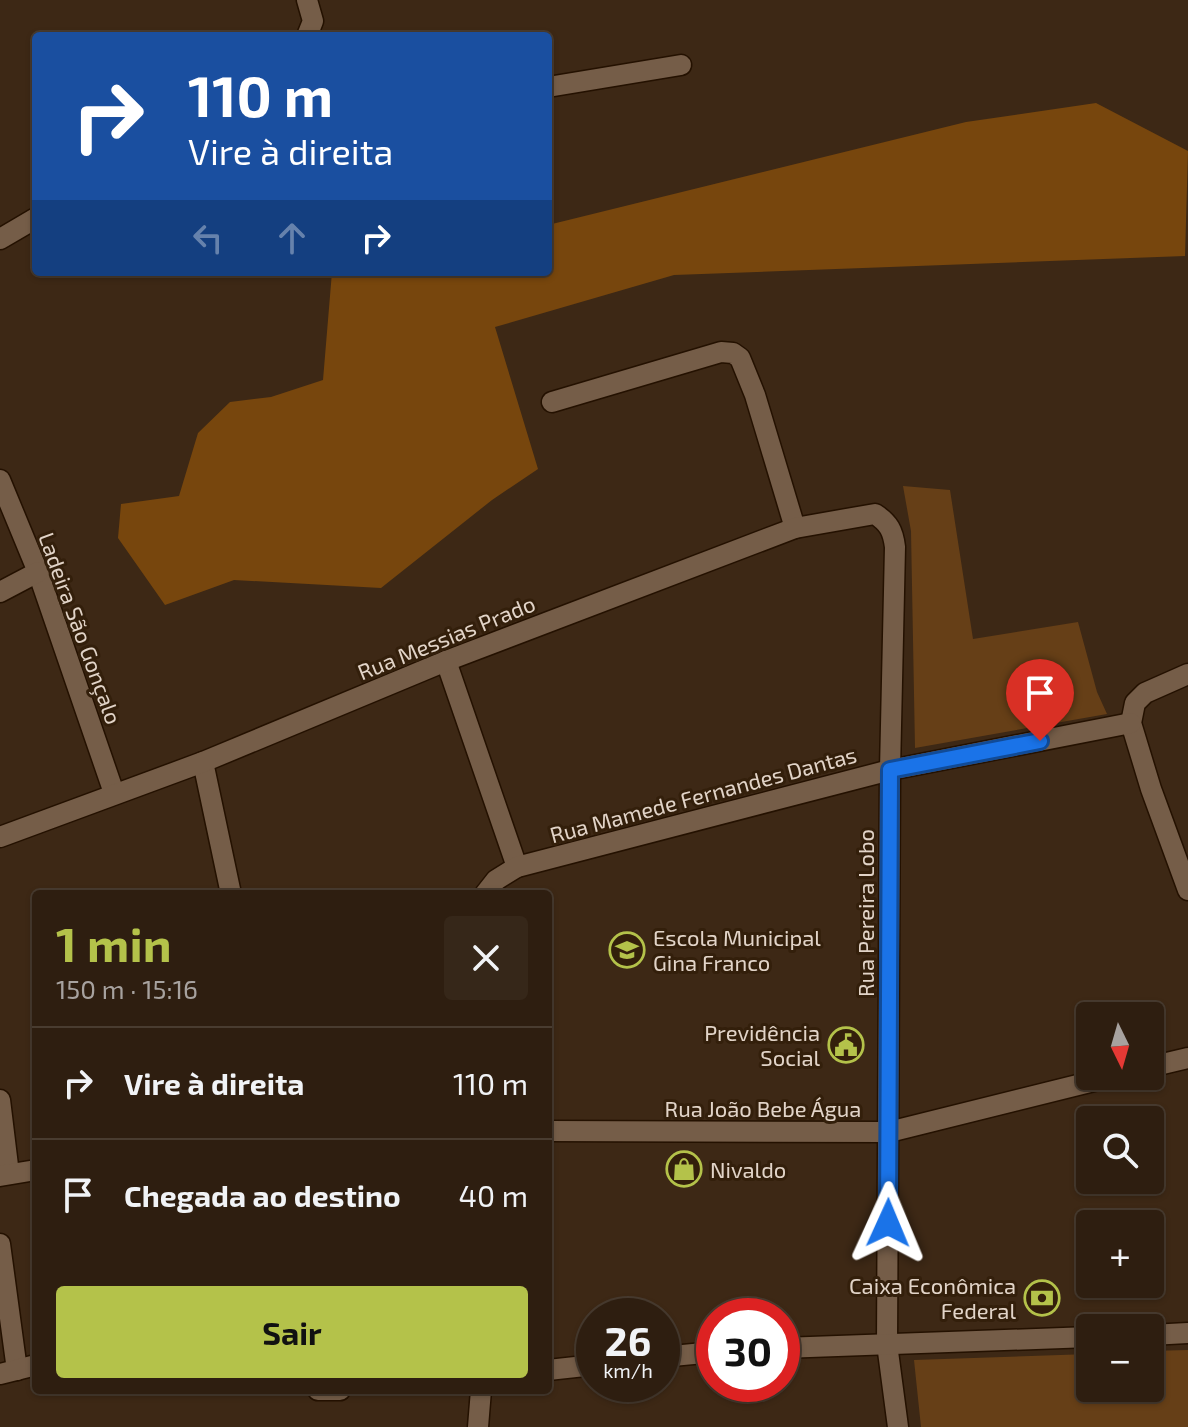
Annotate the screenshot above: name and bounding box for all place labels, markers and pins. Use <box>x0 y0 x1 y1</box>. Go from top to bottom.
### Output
pin <box>1006 659 1074 741</box>
place label: Escola Municipal Gina Franco <box>653 924 821 975</box>
school or university icon: Escola Municipal Gina Franco <box>608 931 646 969</box>
place label: Previdência Social <box>704 1019 820 1070</box>
public building icon: Previdência Social <box>827 1026 865 1064</box>
shop icon: Nivaldo <box>665 1150 703 1188</box>
place label: Nivaldo <box>710 1156 786 1182</box>
place label: Caixa Econômica Federal <box>849 1272 1016 1323</box>
bank icon: Caixa Econômica Federal <box>1023 1279 1061 1317</box>

